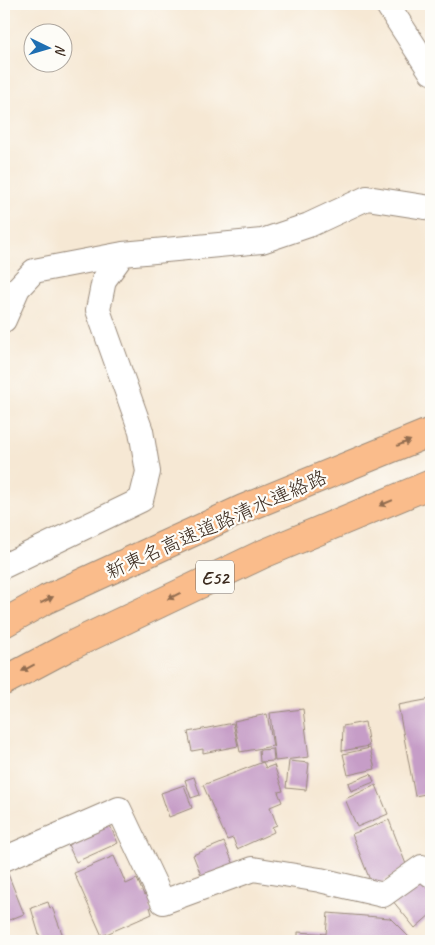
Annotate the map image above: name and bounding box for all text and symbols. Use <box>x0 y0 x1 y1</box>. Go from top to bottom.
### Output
north arrow <box>22 22 72 72</box>
text: N <box>51 44 69 56</box>
one-way arrow <box>397 439 412 447</box>
street label: 新東名高速道路清水連絡路 <box>101 464 331 585</box>
one-way arrow <box>379 499 393 507</box>
road number: E52 <box>196 560 234 594</box>
one-way arrow <box>167 593 181 601</box>
one-way arrow <box>39 596 54 604</box>
one-way arrow <box>21 664 35 673</box>

